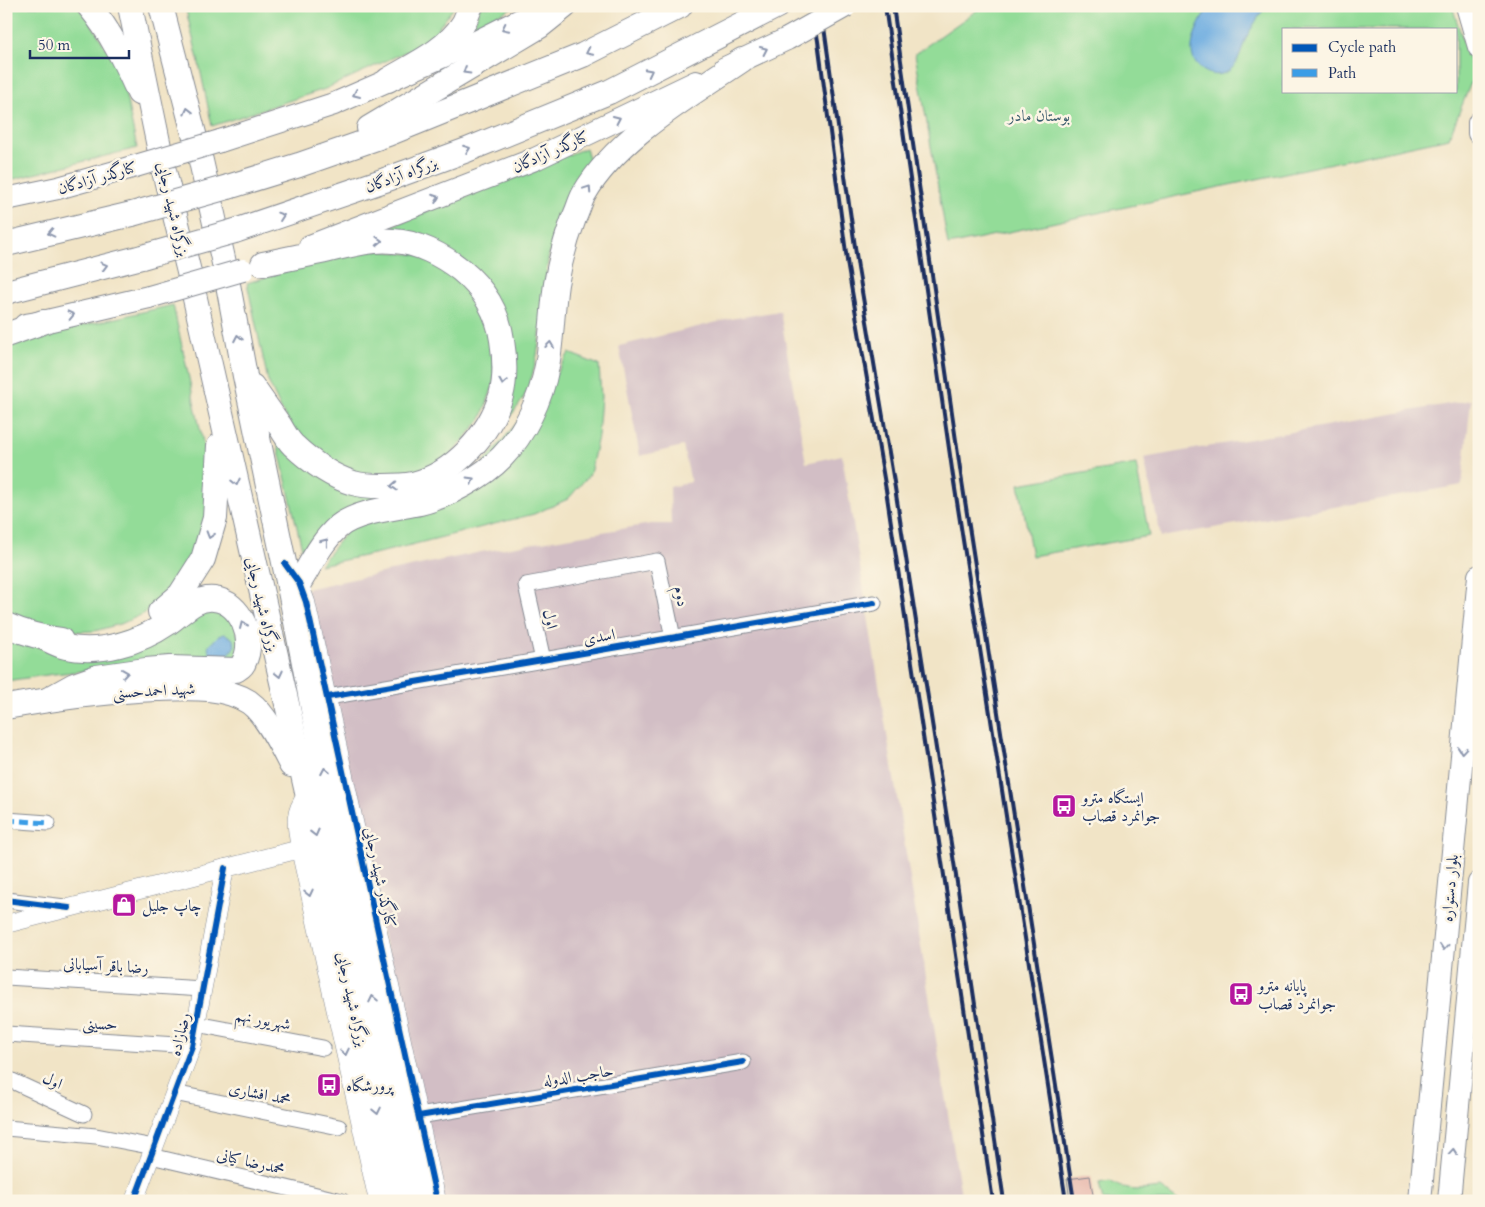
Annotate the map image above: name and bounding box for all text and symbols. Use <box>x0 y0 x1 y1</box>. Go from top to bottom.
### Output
one-way arrow <box>501 21 510 31</box>
scale bar <box>30 28 129 60</box>
legend <box>1282 28 1458 92</box>
text: 50 m <box>38 35 70 55</box>
text: Cycle path <box>1328 37 1397 57</box>
one-way arrow <box>759 45 768 56</box>
one-way arrow <box>585 46 594 56</box>
text: Path <box>1328 63 1357 83</box>
one-way arrow <box>462 65 471 75</box>
one-way arrow <box>643 68 652 78</box>
one-way arrow <box>352 88 361 99</box>
park label: بوستان مادر <box>1006 105 1070 127</box>
one-way arrow <box>183 107 194 115</box>
one-way arrow <box>612 115 621 126</box>
street label: کنارگذر آزادگان <box>508 124 592 178</box>
one-way arrow <box>462 145 471 156</box>
street label: بزرگراه آزادگان <box>362 152 441 198</box>
street label: کنارگذر آزادگان <box>55 155 139 200</box>
street label: بزرگراه شهید رجایی <box>151 160 195 259</box>
one-way arrow <box>582 185 591 194</box>
one-way arrow <box>431 194 440 204</box>
one-way arrow <box>276 211 285 221</box>
one-way arrow <box>46 227 55 238</box>
one-way arrow <box>375 235 383 246</box>
one-way arrow <box>100 262 108 272</box>
one-way arrow <box>67 310 76 321</box>
one-way arrow <box>234 333 244 342</box>
one-way arrow <box>544 341 555 349</box>
one-way arrow <box>498 379 509 387</box>
one-way arrow <box>466 476 475 486</box>
one-way arrow <box>230 477 241 486</box>
one-way arrow <box>389 480 397 491</box>
one-way arrow <box>205 530 215 538</box>
one-way arrow <box>320 538 329 547</box>
street label: بزرگراه شهید رجایی <box>240 555 284 654</box>
street label: دوم <box>665 584 694 609</box>
street label: اول <box>537 607 563 631</box>
one-way arrow <box>239 621 250 630</box>
street label: اسدی <box>581 623 617 651</box>
one-way arrow <box>121 669 130 679</box>
one-way arrow <box>273 670 284 679</box>
street label: شهید احمدحسنی <box>112 678 196 704</box>
one-way arrow <box>1457 746 1468 754</box>
one-way arrow <box>321 767 331 775</box>
place label: ایستگاه مترو جوانمرد قصاب <box>1080 787 1160 827</box>
bus stop icon: ایستگاه مترو جوانمرد قصاب <box>1051 793 1077 819</box>
street label: کنارگذر شهید رجایی <box>359 825 402 930</box>
one-way arrow <box>310 828 320 836</box>
street label: بلوار دستواره <box>1436 853 1464 923</box>
one-way arrow <box>303 888 314 897</box>
shop icon: چاپ جلیل <box>111 892 137 918</box>
place label: چاپ جلیل <box>142 895 202 917</box>
one-way arrow <box>1439 943 1450 951</box>
street label: بزرگراه شهید رجایی <box>331 950 373 1049</box>
street label: رضا باقر آسیابانی <box>63 953 149 979</box>
place label: پایانه مترو جوانمرد قصاب <box>1256 975 1336 1015</box>
bus stop icon: پایانه مترو جوانمرد قصاب <box>1228 981 1254 1007</box>
one-way arrow <box>368 995 379 1004</box>
street label: شهریور نهم <box>232 1004 293 1040</box>
street label: رضازاده <box>164 1010 196 1058</box>
street label: حسینی <box>82 1012 118 1036</box>
one-way arrow <box>339 1047 349 1056</box>
street label: حاجب الدوله <box>541 1060 615 1092</box>
street label: اول <box>39 1067 66 1095</box>
bus stop icon: پرورشگاه <box>316 1072 342 1098</box>
place label: پرورشگاه <box>346 1075 395 1097</box>
street label: محمد افشاری <box>227 1077 293 1111</box>
one-way arrow <box>372 1106 382 1115</box>
street label: محمدرضا کیانی <box>215 1143 287 1180</box>
one-way arrow <box>1448 1148 1459 1156</box>

